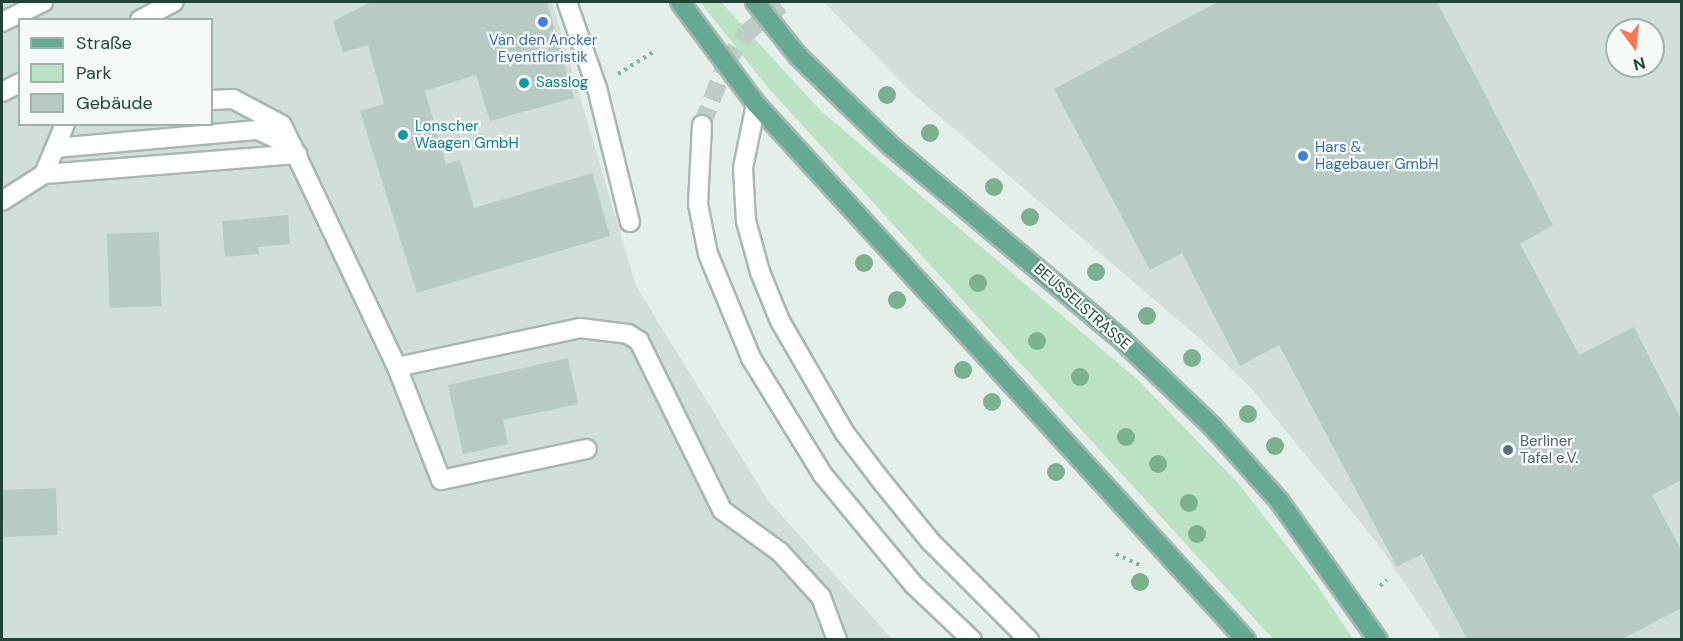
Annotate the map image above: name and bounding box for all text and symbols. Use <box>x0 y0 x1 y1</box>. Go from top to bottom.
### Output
marker: Van den Ancker Eventfloristik <box>536 15 550 29</box>
legend <box>18 18 213 126</box>
north arrow <box>1605 18 1665 78</box>
text: Straße <box>76 31 132 55</box>
place label: Van den Ancker Eventfloristik <box>489 31 597 66</box>
text: N <box>1631 52 1648 76</box>
text: Park <box>76 61 112 85</box>
place label: Sasslog <box>536 74 588 92</box>
marker: Sasslog <box>517 76 531 90</box>
text: Gebäude <box>76 91 153 115</box>
place label: Lonscher Waagen GmbH <box>415 117 519 152</box>
marker: Lonscher Waagen GmbH <box>396 128 410 142</box>
place label: Hars & Hagebauer GmbH <box>1315 138 1439 173</box>
marker: Hars & Hagebauer GmbH <box>1296 149 1310 163</box>
street label: BEUSSELSTRASSE <box>1030 260 1134 354</box>
place label: Berliner Tafel e.V. <box>1520 432 1578 467</box>
marker: Berliner Tafel e.V. <box>1501 443 1515 457</box>

